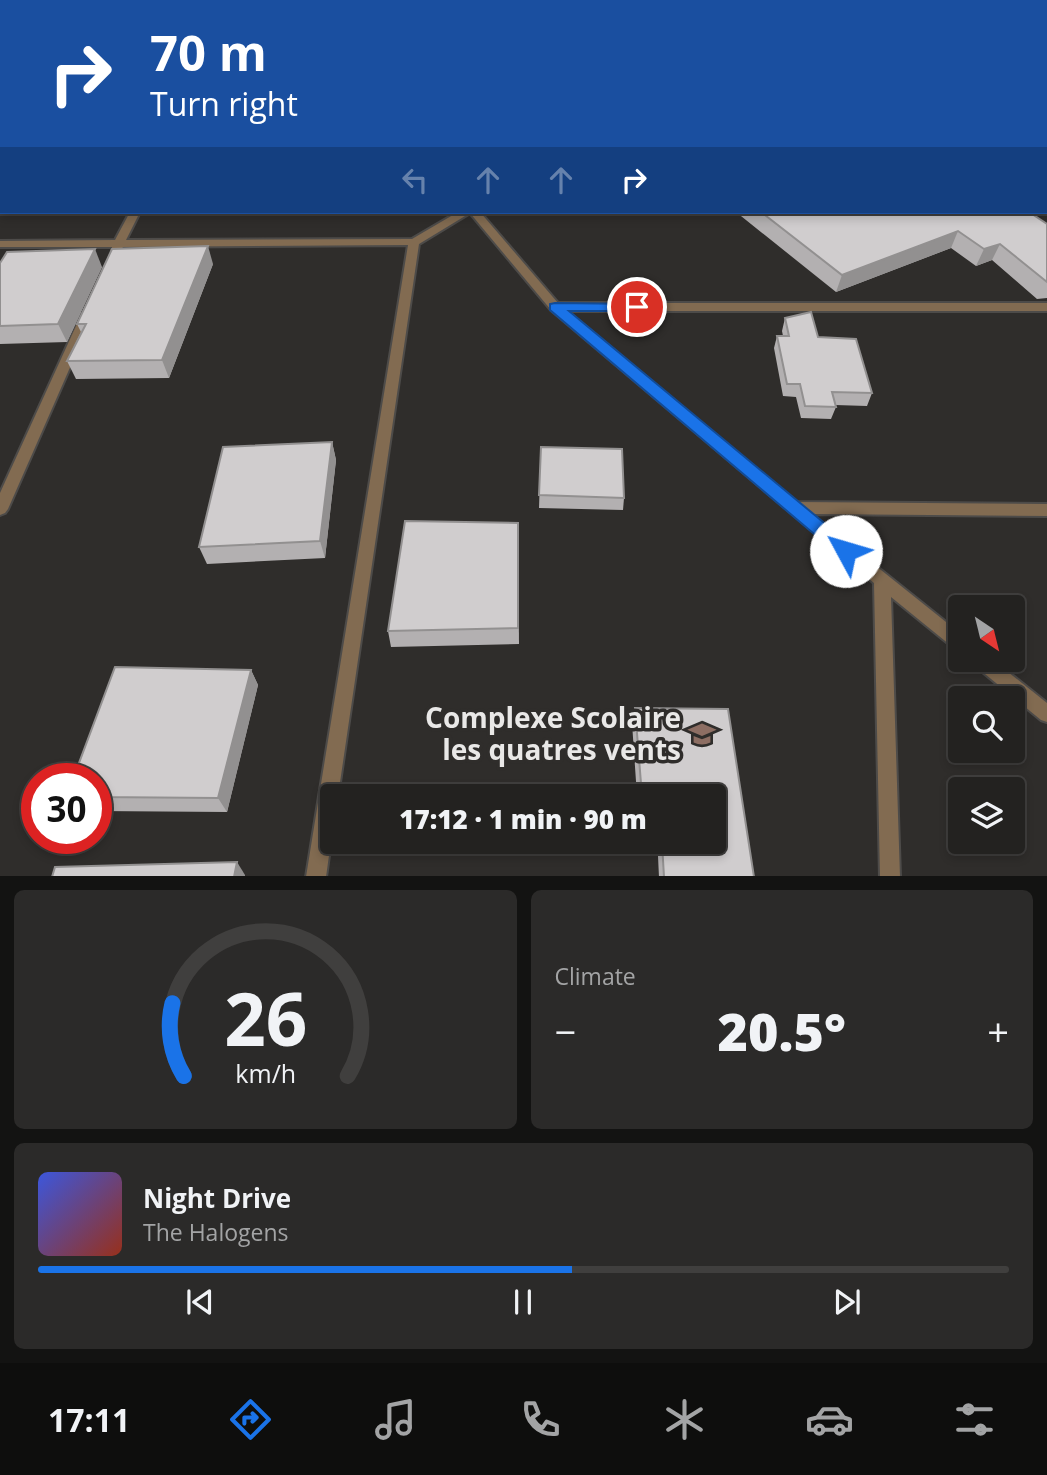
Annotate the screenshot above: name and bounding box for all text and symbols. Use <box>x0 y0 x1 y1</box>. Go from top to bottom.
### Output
text: 70 m <box>150 19 267 85</box>
icon: right <box>35 28 126 119</box>
text: Turn right <box>150 82 298 125</box>
icon: left <box>396 161 434 199</box>
icon: ahead <box>469 161 507 199</box>
icon: ahead <box>542 161 580 199</box>
icon: right <box>615 161 653 199</box>
pin <box>607 277 667 337</box>
icon: arrive <box>618 288 656 326</box>
position arrow <box>809 514 883 588</box>
north arrow <box>948 595 1026 672</box>
map controls <box>948 595 1025 854</box>
button: search <box>948 686 1025 763</box>
place label: Complexe Scolaire les quatres vents <box>425 698 681 768</box>
school or university icon: Complexe Scolaire les quatres vents <box>687 719 717 749</box>
speed limit sign: 30 <box>21 763 112 854</box>
button: layers <box>948 777 1025 854</box>
text: 17:12 · 1 min · 90 m <box>399 801 647 837</box>
text: Climate <box>555 960 636 992</box>
text: 26 <box>224 968 307 1067</box>
text: 20.5° <box>718 995 846 1066</box>
text: − <box>555 1005 576 1057</box>
text: + <box>987 1005 1009 1057</box>
text: km/h <box>235 1055 296 1089</box>
text: Night Drive <box>143 1180 291 1216</box>
text: The Halogens <box>143 1216 289 1248</box>
icon: previous <box>181 1283 219 1321</box>
icon: pause <box>504 1283 542 1321</box>
icon: next <box>828 1283 866 1321</box>
icon: directions <box>226 1395 275 1444</box>
icon: music <box>371 1395 420 1444</box>
icon: phone <box>516 1395 565 1444</box>
icon: climate <box>660 1395 709 1444</box>
icon: car <box>805 1395 854 1444</box>
icon: filters <box>950 1395 999 1444</box>
text: 17:11 <box>48 1398 130 1441</box>

